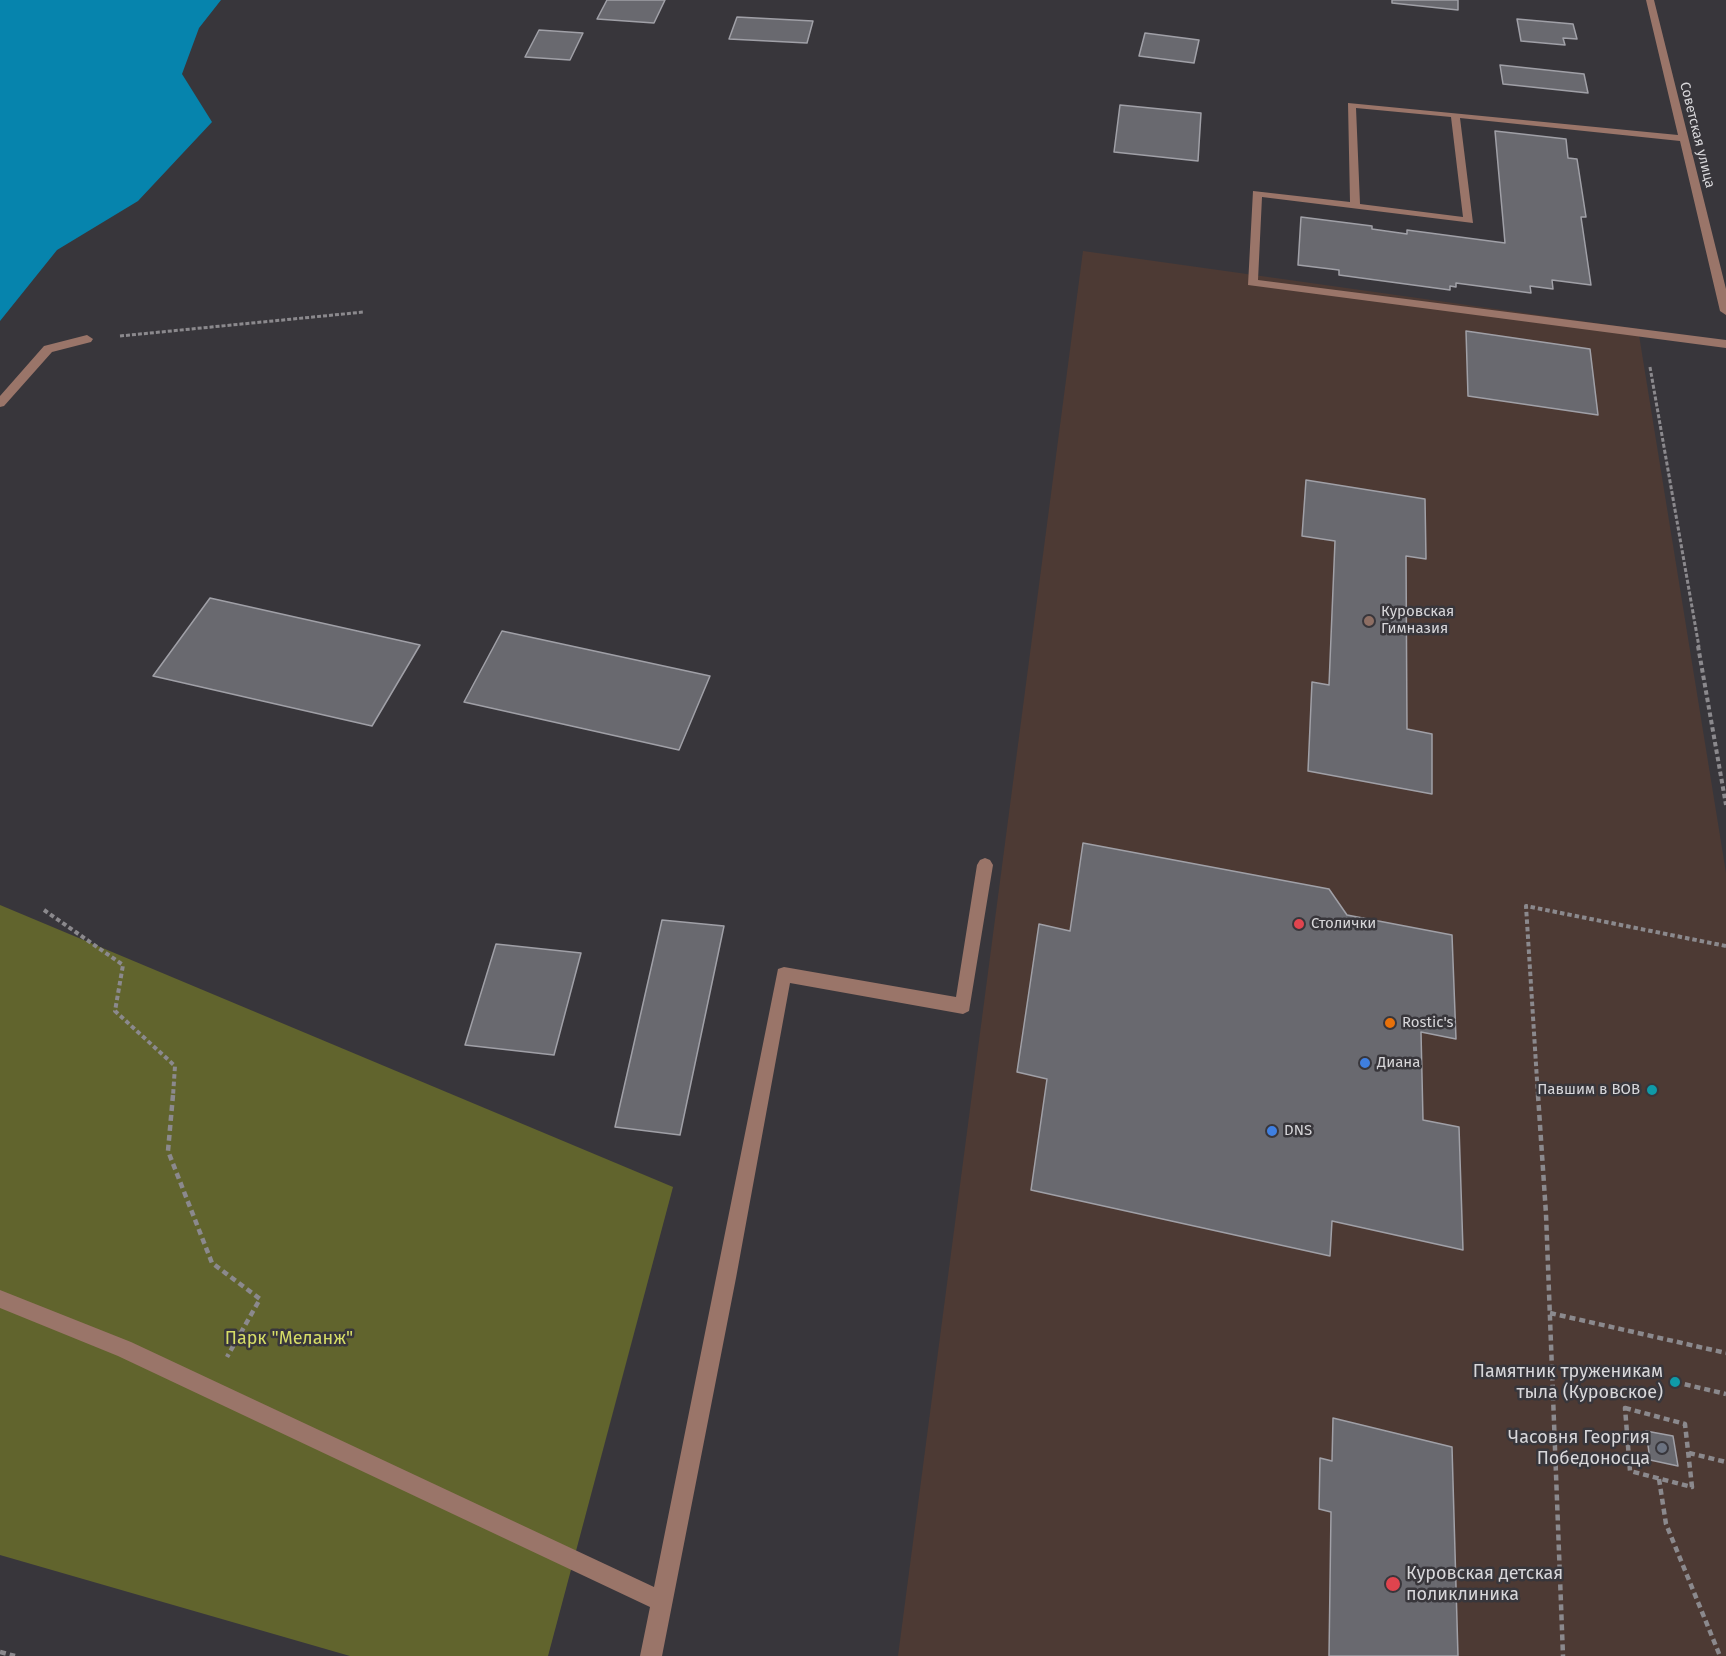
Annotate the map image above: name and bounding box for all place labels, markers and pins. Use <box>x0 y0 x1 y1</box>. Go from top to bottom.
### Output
place label: Куровская Гимназия <box>1381 603 1454 638</box>
marker: Куровская Гимназия <box>1362 614 1376 628</box>
place label: Столички <box>1311 915 1376 933</box>
marker: Столички <box>1292 917 1306 931</box>
place label: Rostic's <box>1402 1014 1454 1032</box>
marker: Rostic's <box>1383 1016 1397 1030</box>
place label: Диана <box>1377 1054 1420 1072</box>
marker: Диана <box>1358 1056 1372 1070</box>
place label: Павшим в ВОВ <box>1537 1081 1640 1099</box>
marker: Павшим в ВОВ <box>1645 1083 1659 1097</box>
place label: DNS <box>1284 1122 1312 1140</box>
marker: DNS <box>1265 1124 1279 1138</box>
place label: Памятник труженикам тыла (Куровское) <box>1473 1361 1663 1404</box>
marker: Памятник труженикам тыла (Куровское) <box>1668 1375 1682 1389</box>
place label: Часовня Георгия Победоносца <box>1508 1427 1650 1470</box>
marker: Часовня Георгия Победоносца <box>1655 1441 1669 1455</box>
place label: Куровская детская поликлиника <box>1406 1563 1563 1606</box>
marker: Куровская детская поликлиника <box>1384 1575 1402 1593</box>

